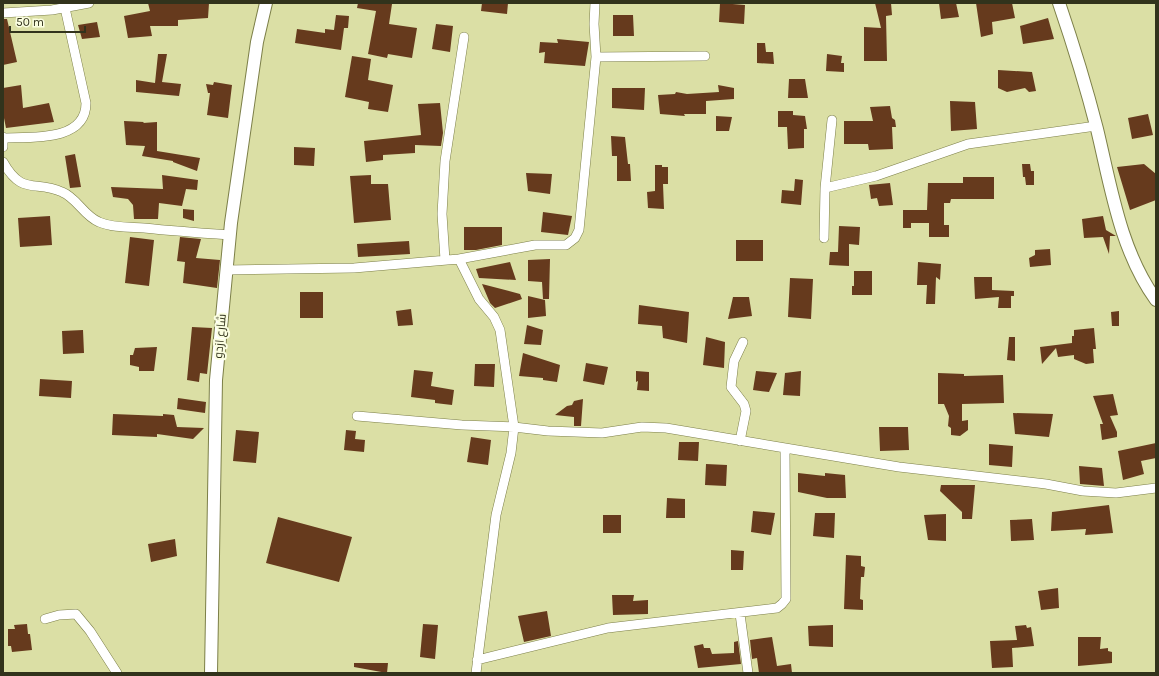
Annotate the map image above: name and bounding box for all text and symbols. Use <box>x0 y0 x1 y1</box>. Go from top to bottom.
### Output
scale bar <box>10 8 85 34</box>
text: 50 m <box>16 15 44 29</box>
street label: شارع ازدو <box>211 313 230 359</box>

